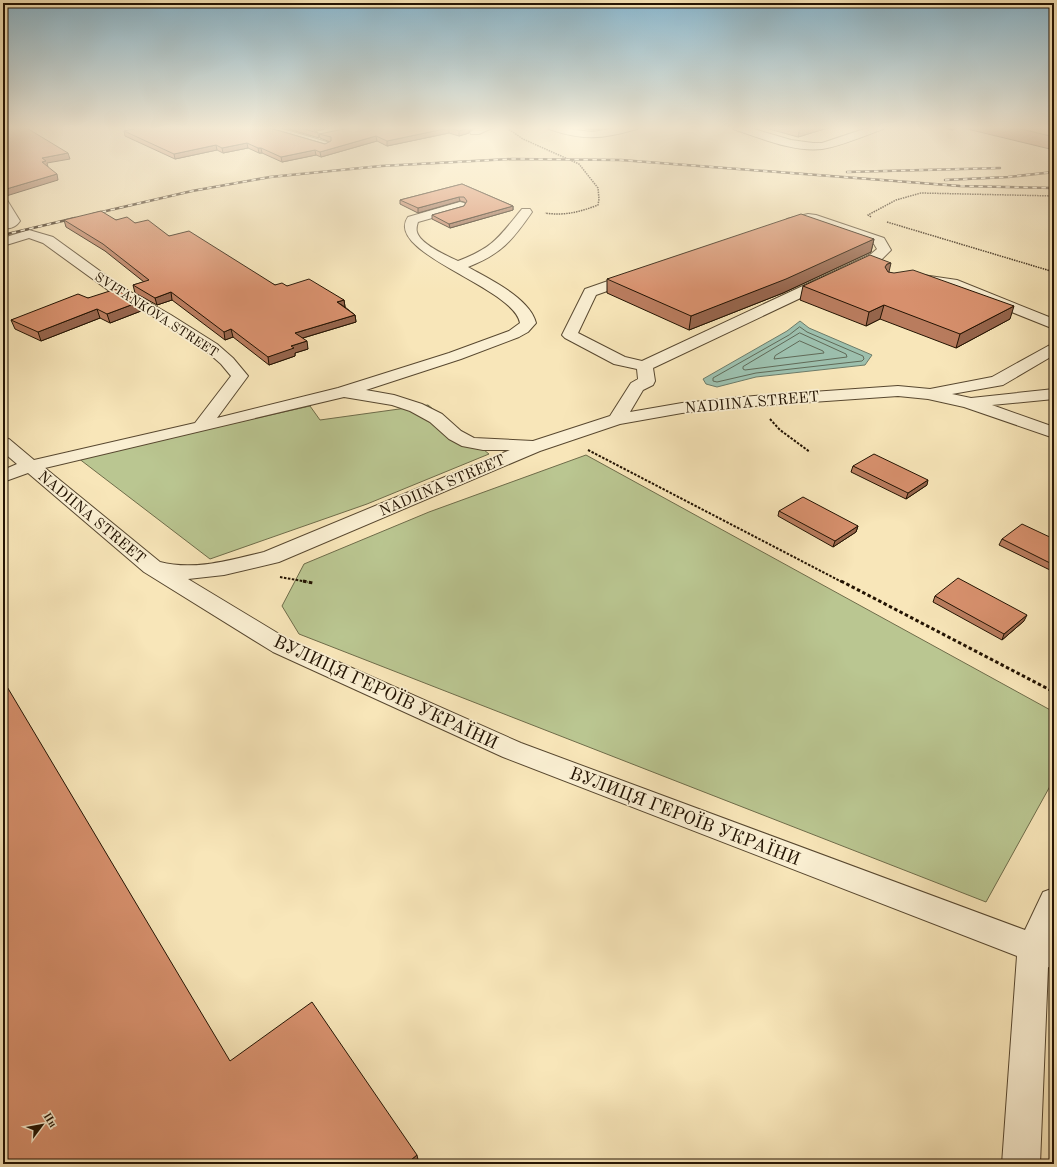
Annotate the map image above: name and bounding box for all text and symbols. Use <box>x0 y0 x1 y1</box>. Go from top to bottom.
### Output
street label: SVITANKOVA STREET <box>92 270 220 360</box>
street label: NADIINA STREET <box>684 390 820 417</box>
street label: NADIINA STREET <box>378 453 508 520</box>
street label: NADIINA STREET <box>35 469 148 567</box>
street label: ВУЛИЦЯ ГЕРОЇВ УКРАЇНИ <box>271 630 502 753</box>
street label: ВУЛИЦЯ ГЕРОЇВ УКРАЇНИ <box>567 762 804 869</box>
north arrow <box>22 1105 62 1145</box>
text: Пн <box>41 1111 58 1130</box>

